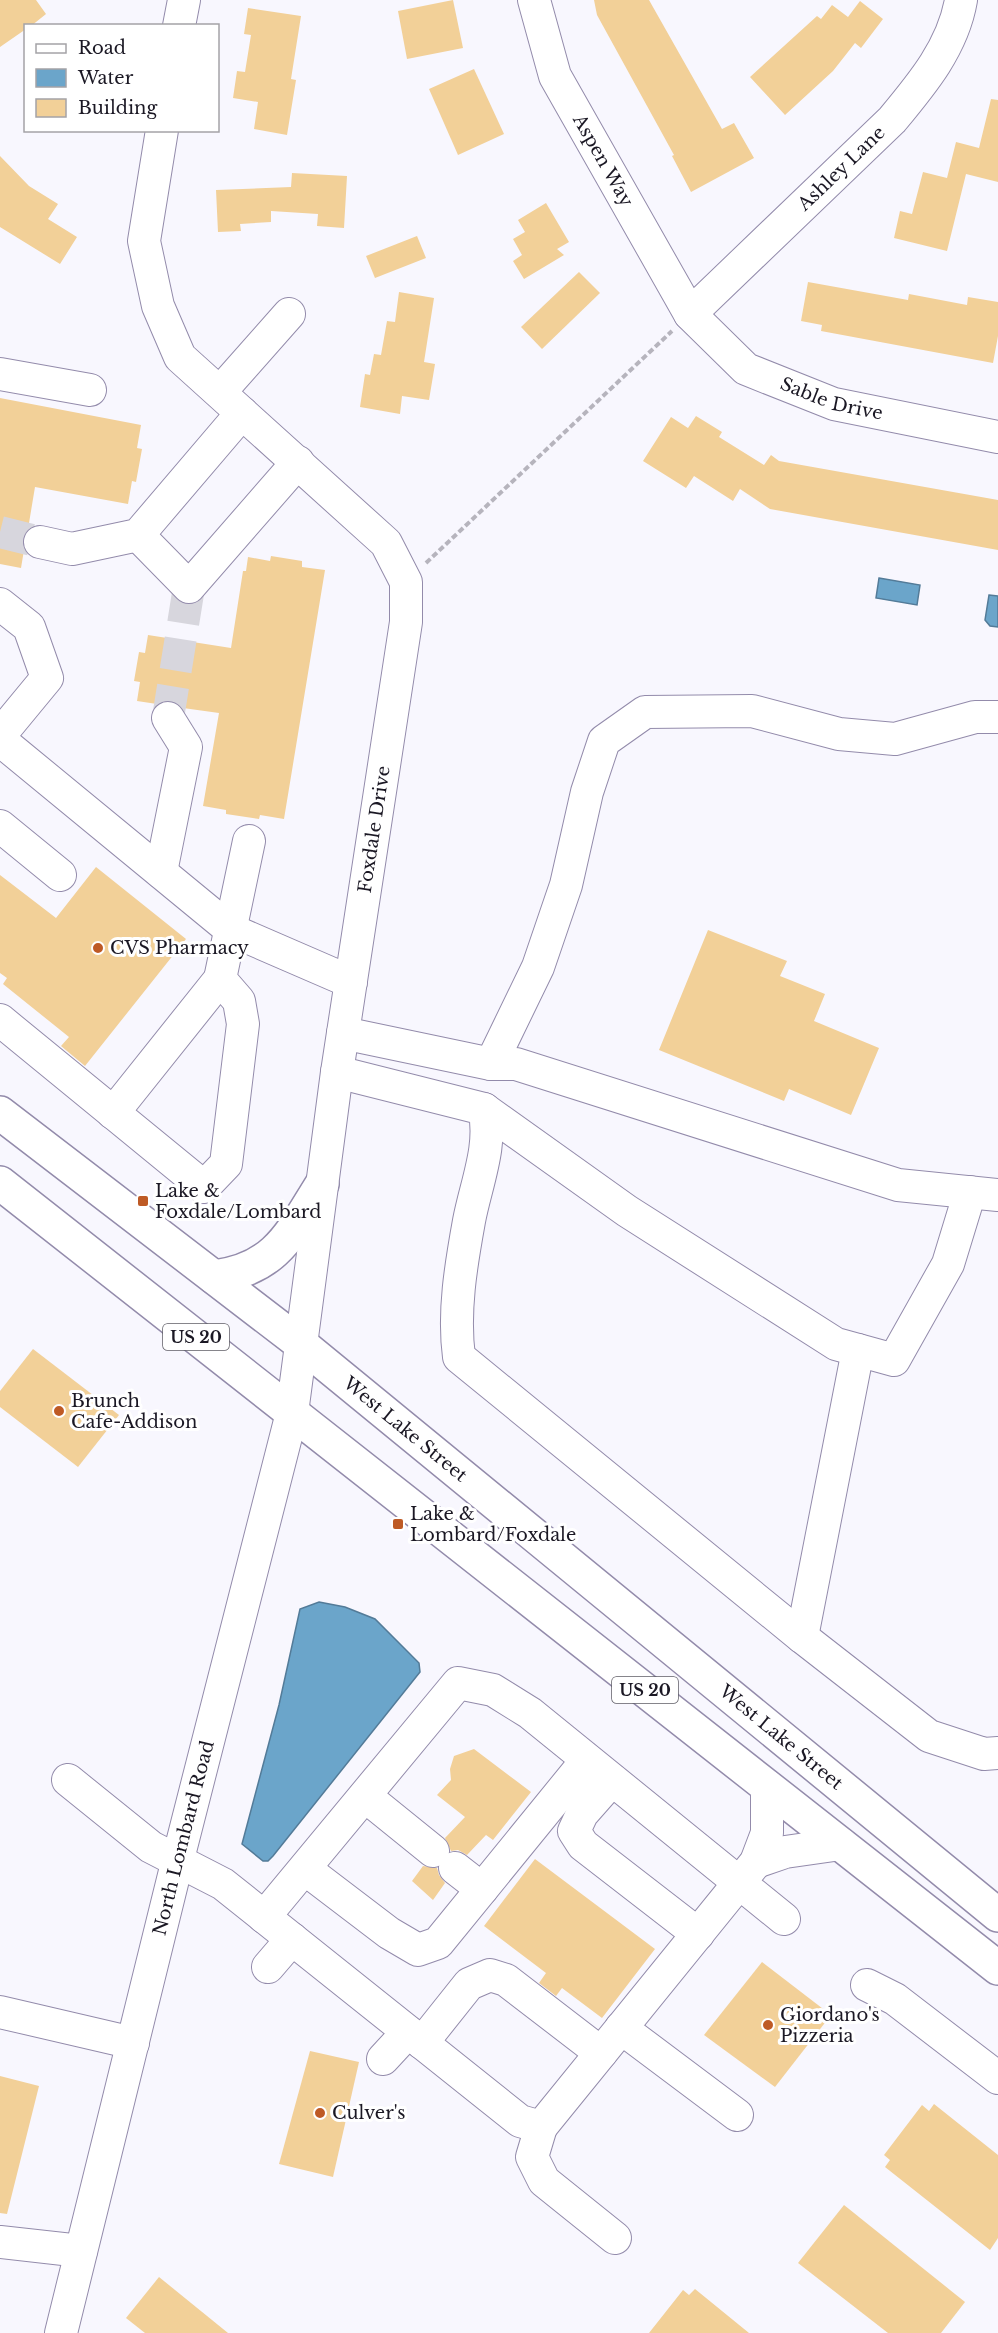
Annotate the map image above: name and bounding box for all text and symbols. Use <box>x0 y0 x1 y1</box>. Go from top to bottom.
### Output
legend <box>24 24 219 132</box>
text: Road <box>78 37 126 59</box>
text: Water <box>77 67 134 89</box>
text: Building <box>78 97 157 119</box>
street label: Aspen Way <box>568 110 638 211</box>
street label: Ashley Lane <box>793 122 890 216</box>
street label: Sable Drive <box>777 373 885 425</box>
street label: Foxdale Drive <box>354 764 395 894</box>
place label: CVS Pharmacy <box>110 937 249 959</box>
marker: CVS Pharmacy <box>91 941 105 955</box>
place label: Lake & Foxdale/Lombard <box>155 1180 321 1223</box>
marker: Lake & Foxdale/Lombard <box>136 1194 150 1208</box>
road number: US 20 <box>163 1324 229 1350</box>
street label: West Lake Street <box>338 1371 472 1487</box>
place label: Brunch Cafe-Addison <box>71 1390 197 1433</box>
marker: Brunch Cafe-Addison <box>52 1404 66 1418</box>
place label: Lake & Lombard/Foxdale <box>410 1503 576 1546</box>
marker: Lake & Lombard/Foxdale <box>391 1517 405 1531</box>
road number: US 20 <box>612 1677 678 1703</box>
street label: West Lake Street <box>714 1679 848 1795</box>
street label: North Lombard Road <box>149 1738 219 1938</box>
place label: Giordano's Pizzeria <box>780 2004 880 2047</box>
marker: Giordano's Pizzeria <box>761 2018 775 2032</box>
place label: Culver's <box>332 2102 406 2124</box>
marker: Culver's <box>313 2106 327 2120</box>

